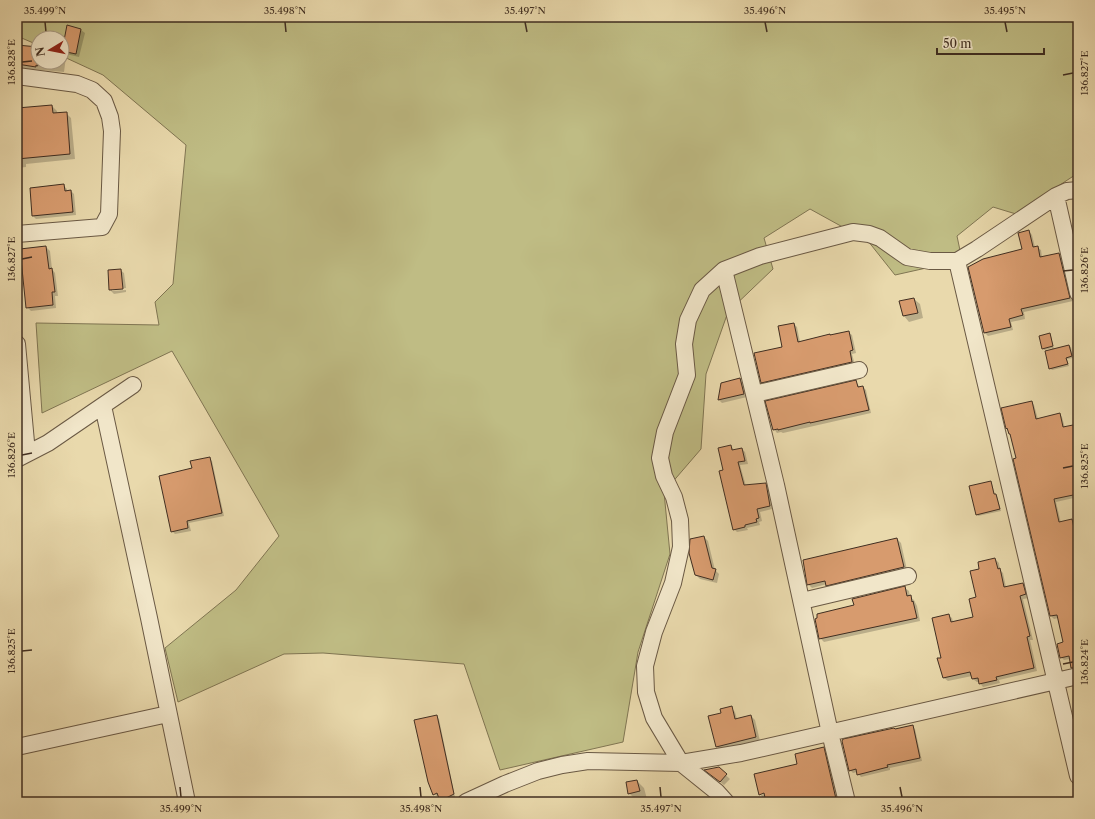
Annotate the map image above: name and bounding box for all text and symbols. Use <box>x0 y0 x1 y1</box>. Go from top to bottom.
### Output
text: 35.499°N <box>24 4 66 17</box>
text: 35.498°N <box>264 4 306 17</box>
text: 35.497°N <box>504 4 546 17</box>
text: 35.496°N <box>744 4 786 17</box>
text: 35.495°N <box>984 4 1026 17</box>
north arrow <box>30 30 70 70</box>
scale bar <box>937 30 1044 56</box>
text: 50 m <box>943 36 972 51</box>
text: 136.828°E <box>5 39 18 85</box>
text: N <box>32 45 48 58</box>
text: 136.827°E <box>1078 50 1091 96</box>
text: 136.827°E <box>5 236 18 282</box>
text: 136.826°E <box>1078 247 1091 293</box>
text: 136.826°E <box>5 432 18 478</box>
text: 136.825°E <box>1078 443 1091 489</box>
text: 136.825°E <box>5 628 18 674</box>
text: 136.824°E <box>1078 639 1091 685</box>
text: 35.499°N <box>160 802 202 815</box>
text: 35.498°N <box>400 802 442 815</box>
text: 35.497°N <box>640 802 682 815</box>
text: 35.496°N <box>881 802 923 815</box>

